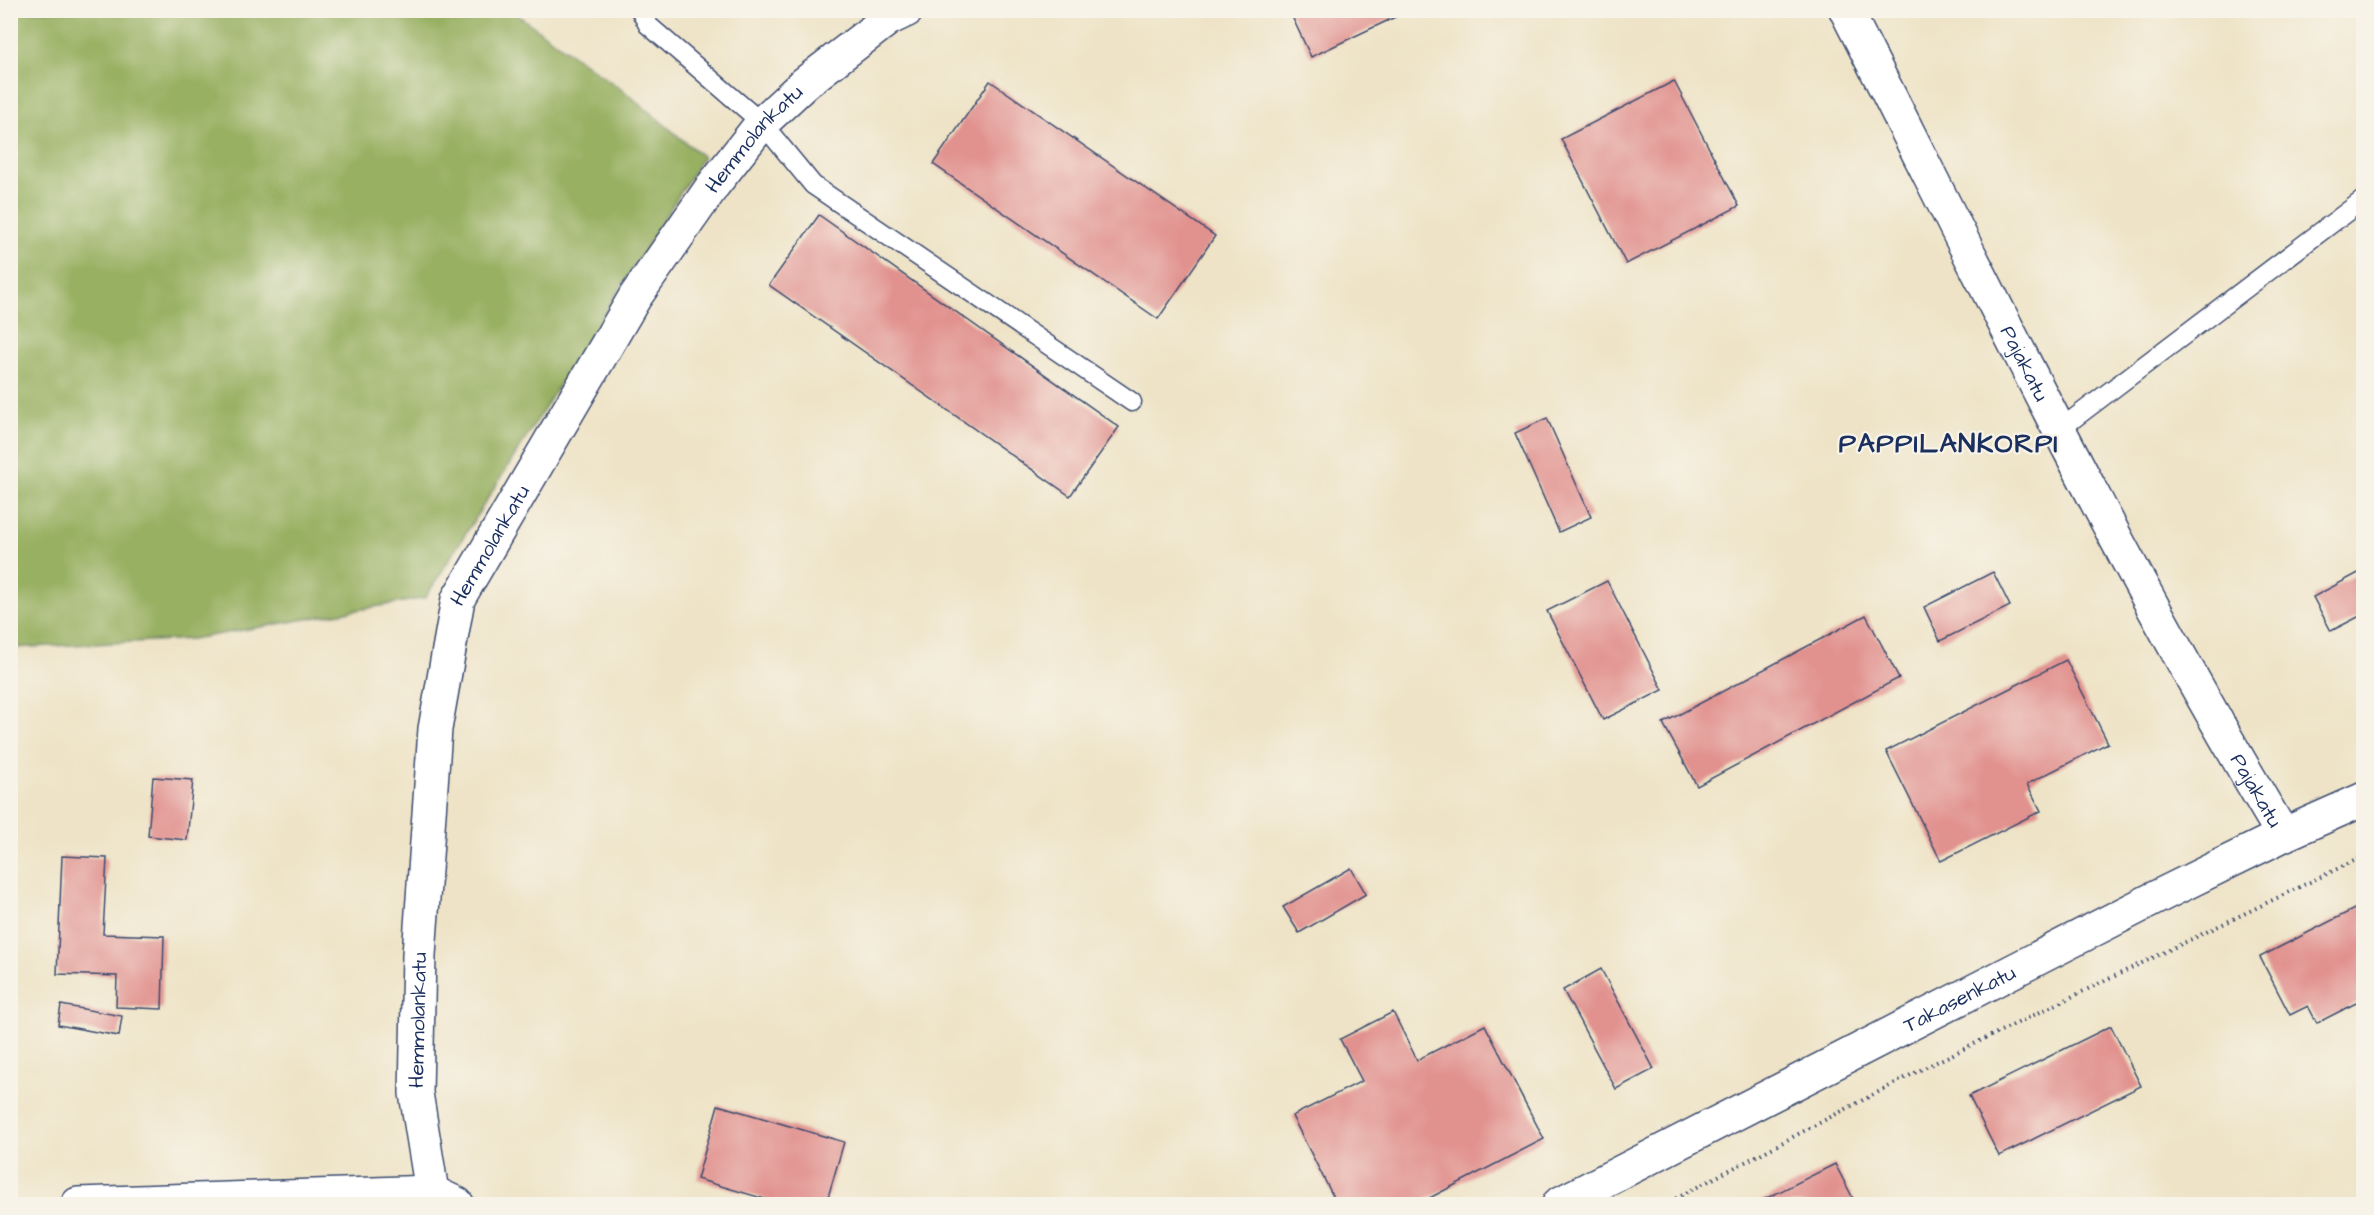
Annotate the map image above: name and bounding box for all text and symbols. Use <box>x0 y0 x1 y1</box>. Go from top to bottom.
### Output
street label: Hemmolankatu <box>698 78 809 198</box>
street label: Pajakatu <box>1993 321 2056 406</box>
district label: PAPPILANKORPI <box>1839 425 2059 463</box>
street label: Hemmolankatu <box>443 479 537 611</box>
street label: Pajakatu <box>2224 748 2290 833</box>
street label: Hemmolankatu <box>402 951 434 1088</box>
street label: Takasenkatu <box>1898 958 2021 1039</box>

